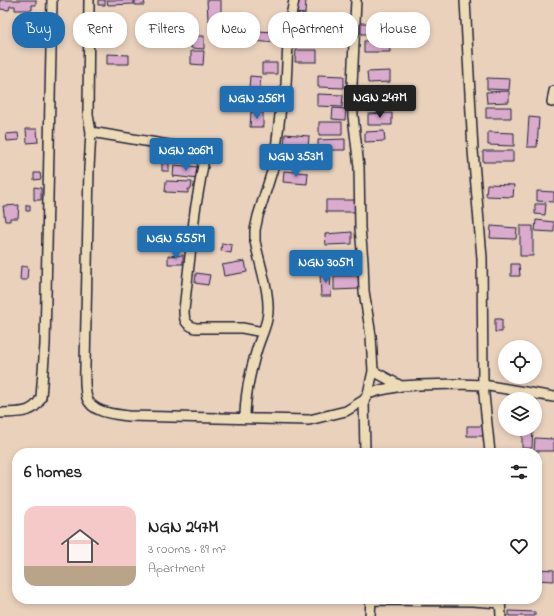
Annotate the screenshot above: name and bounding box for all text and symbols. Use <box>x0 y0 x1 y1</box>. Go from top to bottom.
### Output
chip: Buy <box>12 12 65 48</box>
chip: Rent <box>73 12 127 48</box>
chip: Filters <box>135 12 199 48</box>
chip: New <box>207 12 260 48</box>
chip: Apartment <box>268 12 358 48</box>
chip: House <box>366 12 430 48</box>
pin: NGN 247M <box>339 85 421 119</box>
pin: NGN 256M <box>216 86 298 120</box>
text: NGN 247M <box>353 88 407 107</box>
text: NGN 256M <box>229 89 285 108</box>
pin: NGN 206M <box>145 138 227 172</box>
text: NGN 206M <box>159 141 213 160</box>
pin: NGN 353M <box>255 144 337 178</box>
text: NGN 353M <box>268 147 324 166</box>
pin: NGN 555M <box>135 226 217 260</box>
text: NGN 555M <box>146 229 206 248</box>
pin: NGN 305M <box>285 250 367 284</box>
text: NGN 305M <box>298 253 354 272</box>
map controls <box>498 340 542 436</box>
button: locate <box>498 340 542 384</box>
button: layers <box>498 392 542 436</box>
text: 6 homes <box>24 460 82 485</box>
icon: filters <box>508 461 530 483</box>
text: NGN 247M <box>148 515 219 540</box>
icon: home <box>56 522 104 570</box>
icon: heart <box>508 535 530 557</box>
text: 3 rooms · 89 m² <box>148 540 226 559</box>
text: Apartment <box>148 559 205 578</box>

